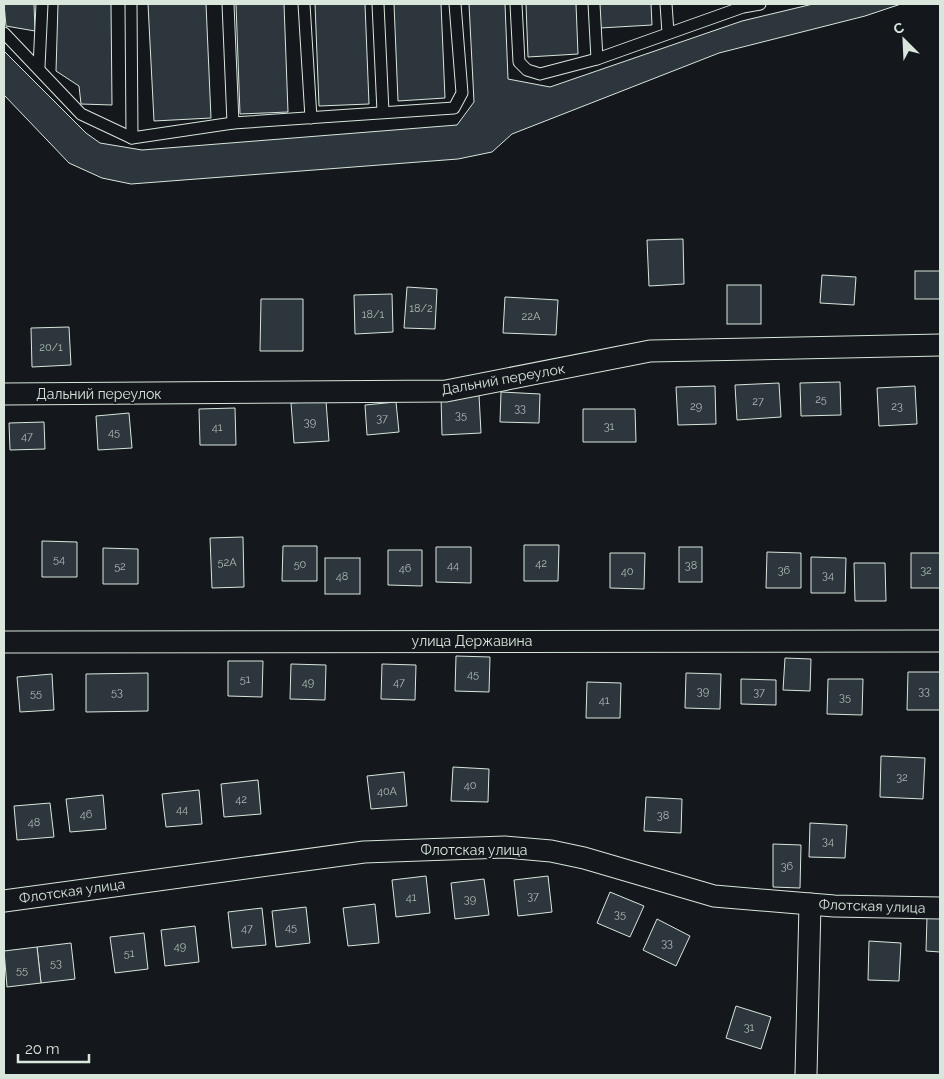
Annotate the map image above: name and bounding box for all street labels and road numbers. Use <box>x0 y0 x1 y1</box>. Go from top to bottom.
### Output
street label: Дальний переулок <box>440 360 566 398</box>
street label: Дальний переулок <box>36 386 162 402</box>
street label: улица Державина <box>412 633 532 649</box>
street label: Флотская улица <box>421 842 527 858</box>
street label: Флотская улица <box>18 876 126 906</box>
street label: Флотская улица <box>818 896 926 916</box>

